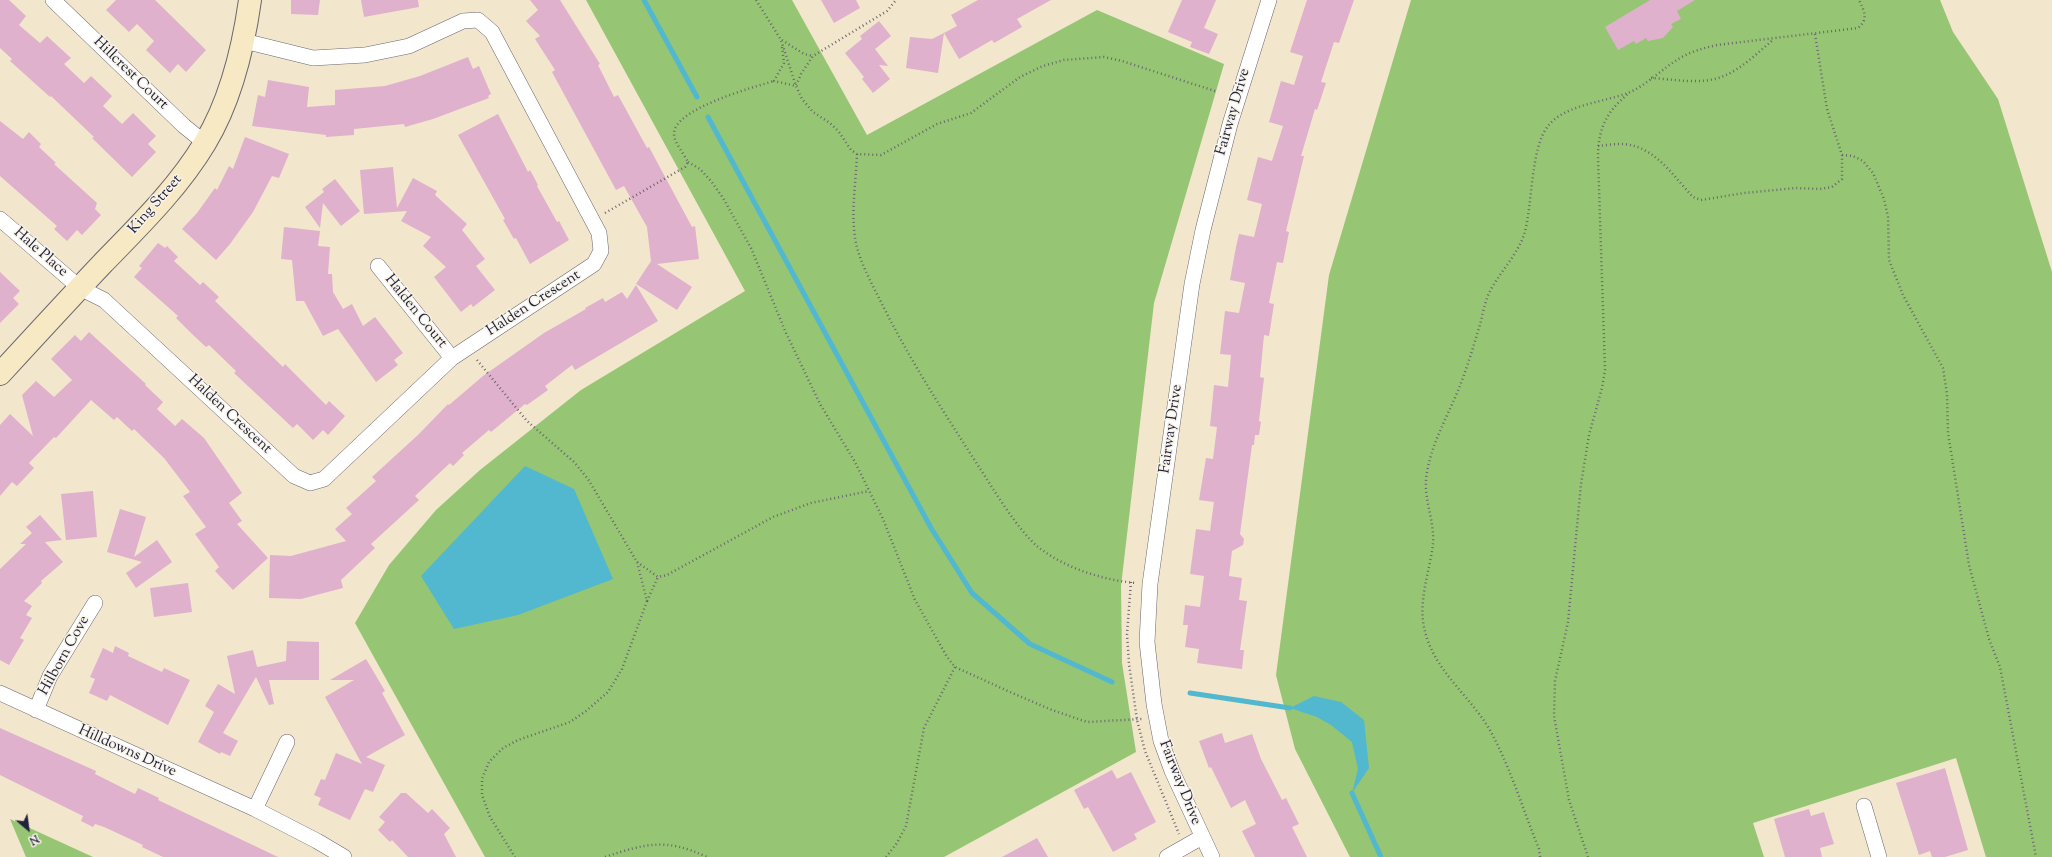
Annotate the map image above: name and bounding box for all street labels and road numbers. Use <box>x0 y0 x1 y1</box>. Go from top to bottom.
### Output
street label: Hillcrest Court <box>89 34 171 114</box>
street label: Fairway Drive <box>1213 67 1255 157</box>
street label: King Street <box>125 172 187 238</box>
street label: Hale Place <box>9 225 71 281</box>
street label: Halden Crescent <box>484 267 584 341</box>
street label: Halden Court <box>380 272 450 352</box>
street label: Halden Crescent <box>183 372 275 458</box>
street label: Fairway Drive <box>1157 383 1187 475</box>
street label: Hilborn Cove <box>36 613 94 699</box>
street label: Hilldowns Drive <box>75 722 179 782</box>
street label: Fairway Drive <box>1154 738 1204 828</box>

